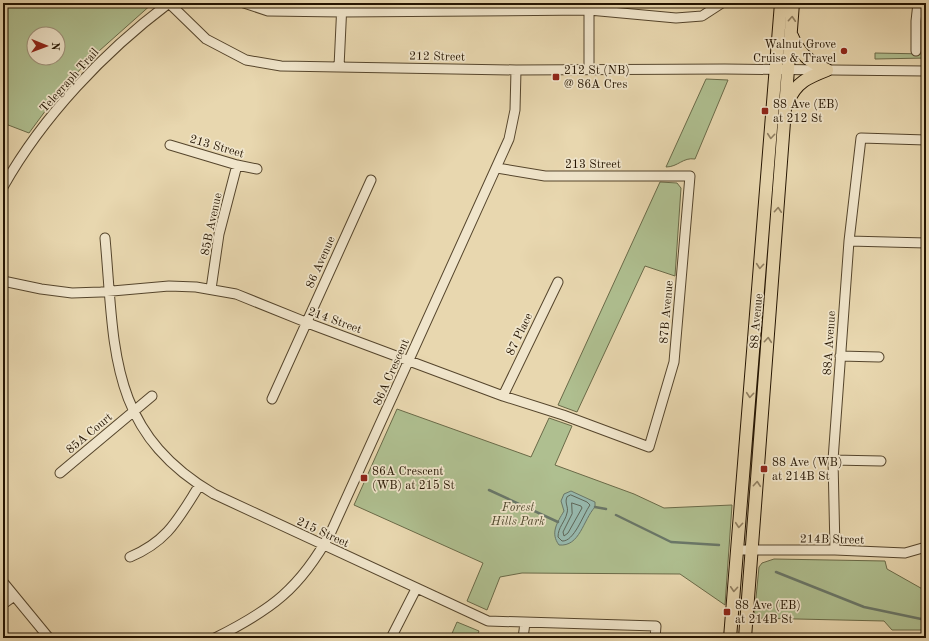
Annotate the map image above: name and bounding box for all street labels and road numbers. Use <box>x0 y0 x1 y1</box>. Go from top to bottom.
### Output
street label: Telegraph Trail <box>38 46 101 115</box>
street label: 212 Street <box>409 51 465 63</box>
street label: 213 Street <box>188 133 245 160</box>
street label: 213 Street <box>565 159 621 171</box>
street label: 85B Avenue <box>199 191 225 257</box>
street label: 86 Avenue <box>304 234 338 290</box>
street label: 87B Avenue <box>658 279 676 344</box>
street label: 88 Avenue <box>749 293 765 349</box>
street label: 214 Street <box>306 306 363 336</box>
street label: 88A Avenue <box>822 310 838 376</box>
street label: 87 Place <box>505 311 535 357</box>
street label: 86A Crescent <box>372 337 412 408</box>
street label: 85A Court <box>64 410 115 456</box>
street label: 215 Street <box>295 515 351 550</box>
street label: 214B Street <box>800 533 864 547</box>

